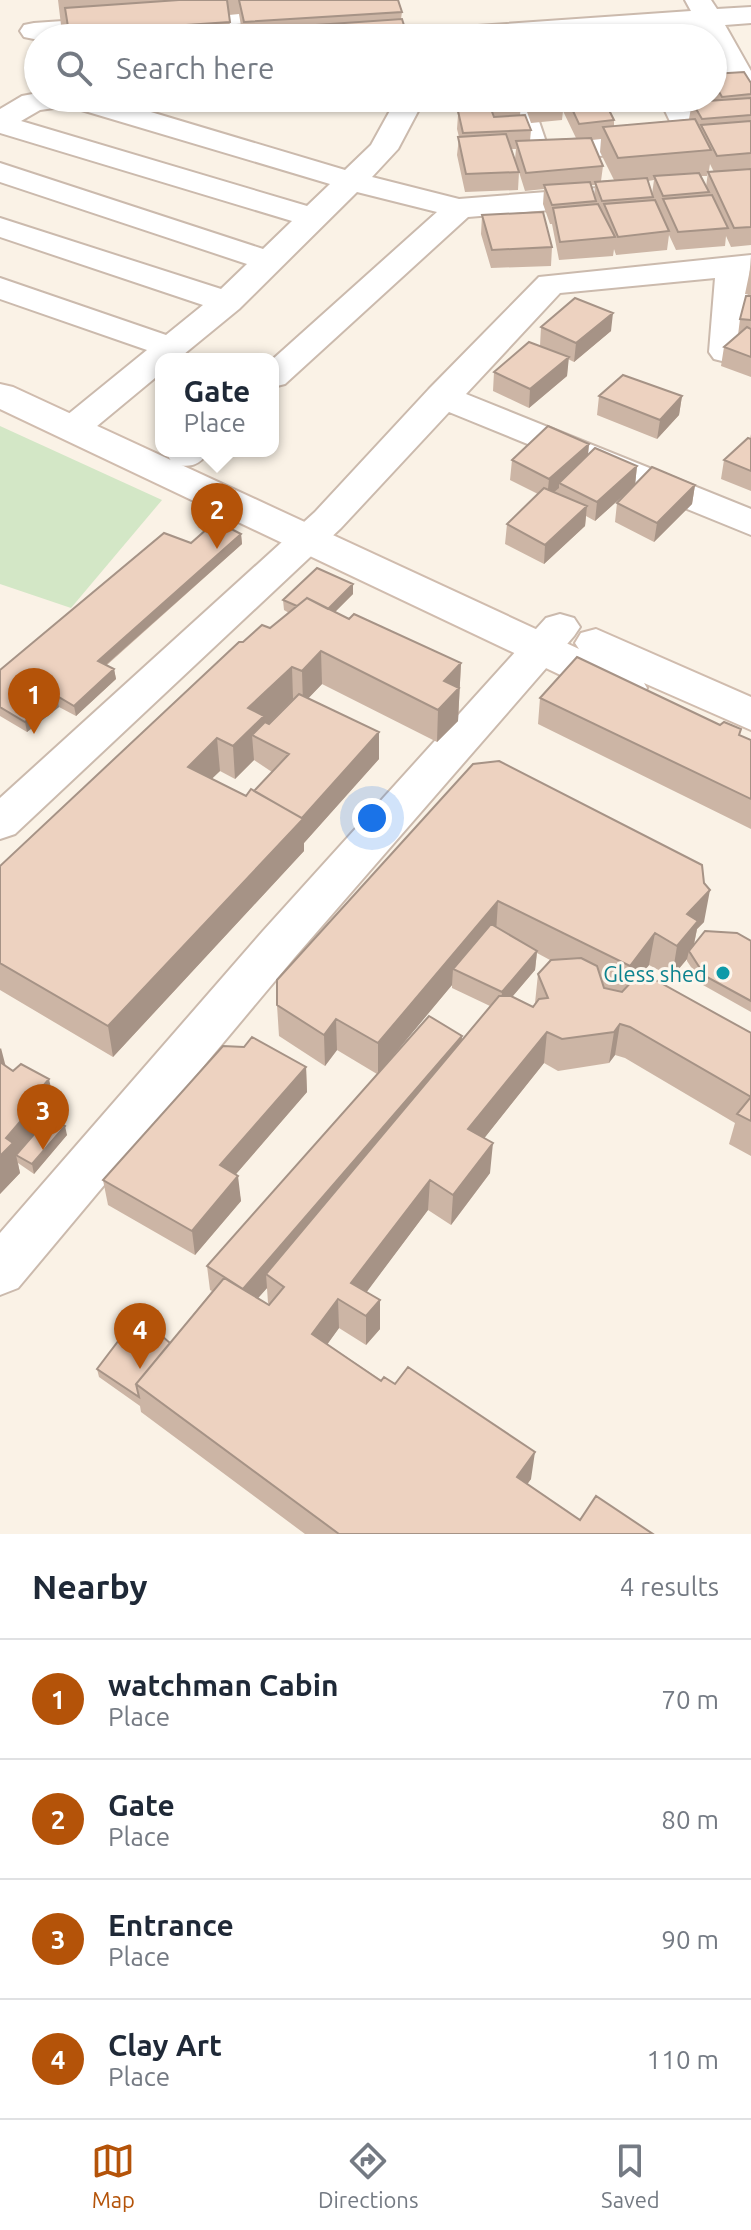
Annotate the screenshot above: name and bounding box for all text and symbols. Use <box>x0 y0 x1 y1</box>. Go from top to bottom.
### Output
search box <box>24 24 727 112</box>
icon: search <box>52 46 96 90</box>
text: Search here <box>116 51 275 85</box>
popup <box>155 353 279 457</box>
text: Gate <box>184 374 250 408</box>
text: Place <box>184 408 246 437</box>
pin: 2 <box>191 483 243 549</box>
pin: 1 <box>8 668 60 734</box>
your location <box>352 798 392 838</box>
place label: Gless shed <box>603 961 707 986</box>
marker: Gless shed <box>714 964 732 982</box>
pin: 3 <box>17 1084 69 1150</box>
pin: 4 <box>114 1303 166 1369</box>
text: Nearby <box>32 1567 147 1605</box>
text: 4 results <box>620 1572 719 1601</box>
text: watchman Cabin <box>108 1668 339 1702</box>
text: 1 <box>51 1685 65 1714</box>
text: 70 m <box>661 1685 719 1714</box>
text: Place <box>108 1702 170 1731</box>
text: Gate <box>108 1788 175 1822</box>
text: 2 <box>51 1805 65 1834</box>
text: 80 m <box>661 1805 719 1834</box>
text: Place <box>108 1822 170 1851</box>
text: Entrance <box>108 1908 234 1942</box>
text: 3 <box>51 1925 65 1954</box>
text: 90 m <box>661 1925 719 1954</box>
text: Place <box>108 1942 170 1971</box>
text: Clay Art <box>108 2028 222 2062</box>
text: 4 <box>51 2045 65 2074</box>
text: 110 m <box>647 2045 719 2074</box>
text: Place <box>108 2062 170 2091</box>
tab: Map <box>91 2139 135 2212</box>
tab: Directions <box>318 2139 418 2212</box>
tab: Saved <box>601 2139 660 2212</box>

